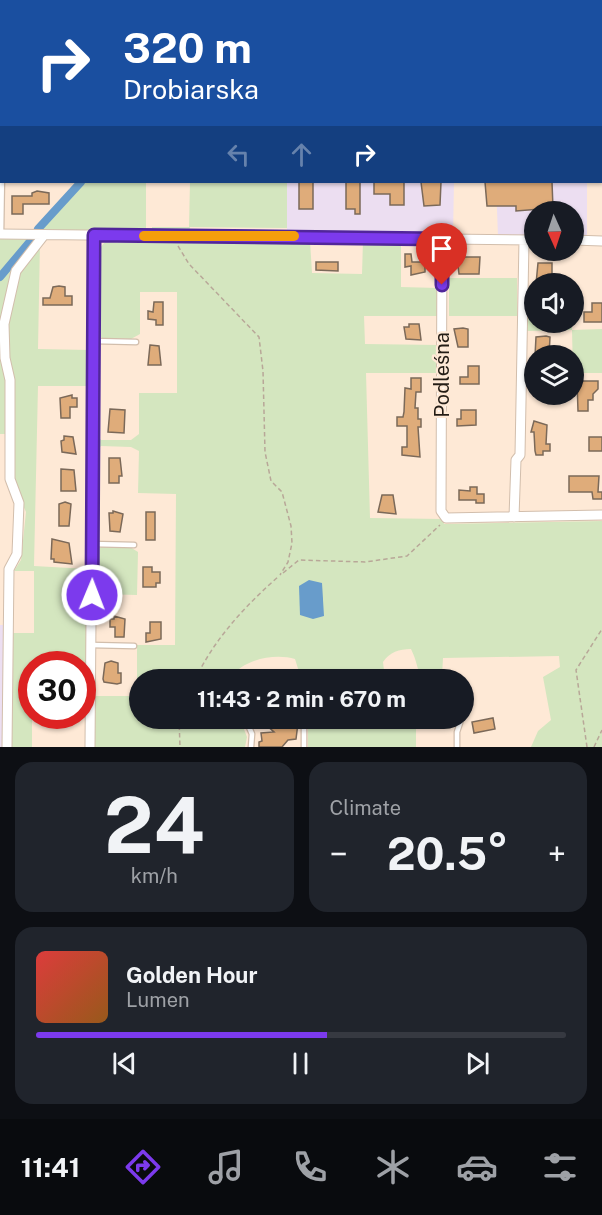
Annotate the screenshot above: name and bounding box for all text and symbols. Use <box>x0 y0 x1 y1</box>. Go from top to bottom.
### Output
text: 320 m <box>123 23 252 72</box>
icon: right <box>24 24 102 102</box>
text: Drobiarska <box>123 73 259 105</box>
icon: left <box>222 138 255 171</box>
icon: ahead <box>285 138 318 171</box>
icon: right <box>348 138 381 171</box>
north arrow <box>524 201 584 261</box>
map controls <box>524 201 584 405</box>
pin <box>416 223 467 285</box>
icon: arrive <box>425 232 458 265</box>
button: sound <box>524 273 584 333</box>
street label: Podleśna <box>430 332 454 418</box>
button: layers <box>524 345 584 405</box>
position arrow <box>60 563 124 627</box>
speed limit sign: 30 <box>18 651 96 729</box>
text: 11:43 · 2 min · 670 m <box>197 686 406 712</box>
text: 24 <box>104 779 205 871</box>
text: Climate <box>330 796 401 820</box>
text: 20.5° <box>387 827 508 880</box>
text: − <box>330 835 348 873</box>
text: + <box>548 835 566 873</box>
text: km/h <box>131 864 178 888</box>
text: Golden Hour <box>126 962 257 988</box>
text: Lumen <box>126 988 190 1012</box>
icon: previous <box>108 1047 141 1080</box>
icon: pause <box>284 1047 317 1080</box>
icon: next <box>461 1047 494 1080</box>
icon: directions <box>122 1146 164 1188</box>
icon: music <box>205 1146 247 1188</box>
icon: phone <box>289 1146 331 1188</box>
icon: climate <box>372 1146 414 1188</box>
icon: car <box>456 1146 498 1188</box>
icon: filters <box>539 1146 581 1188</box>
text: 11:41 <box>21 1151 80 1183</box>

